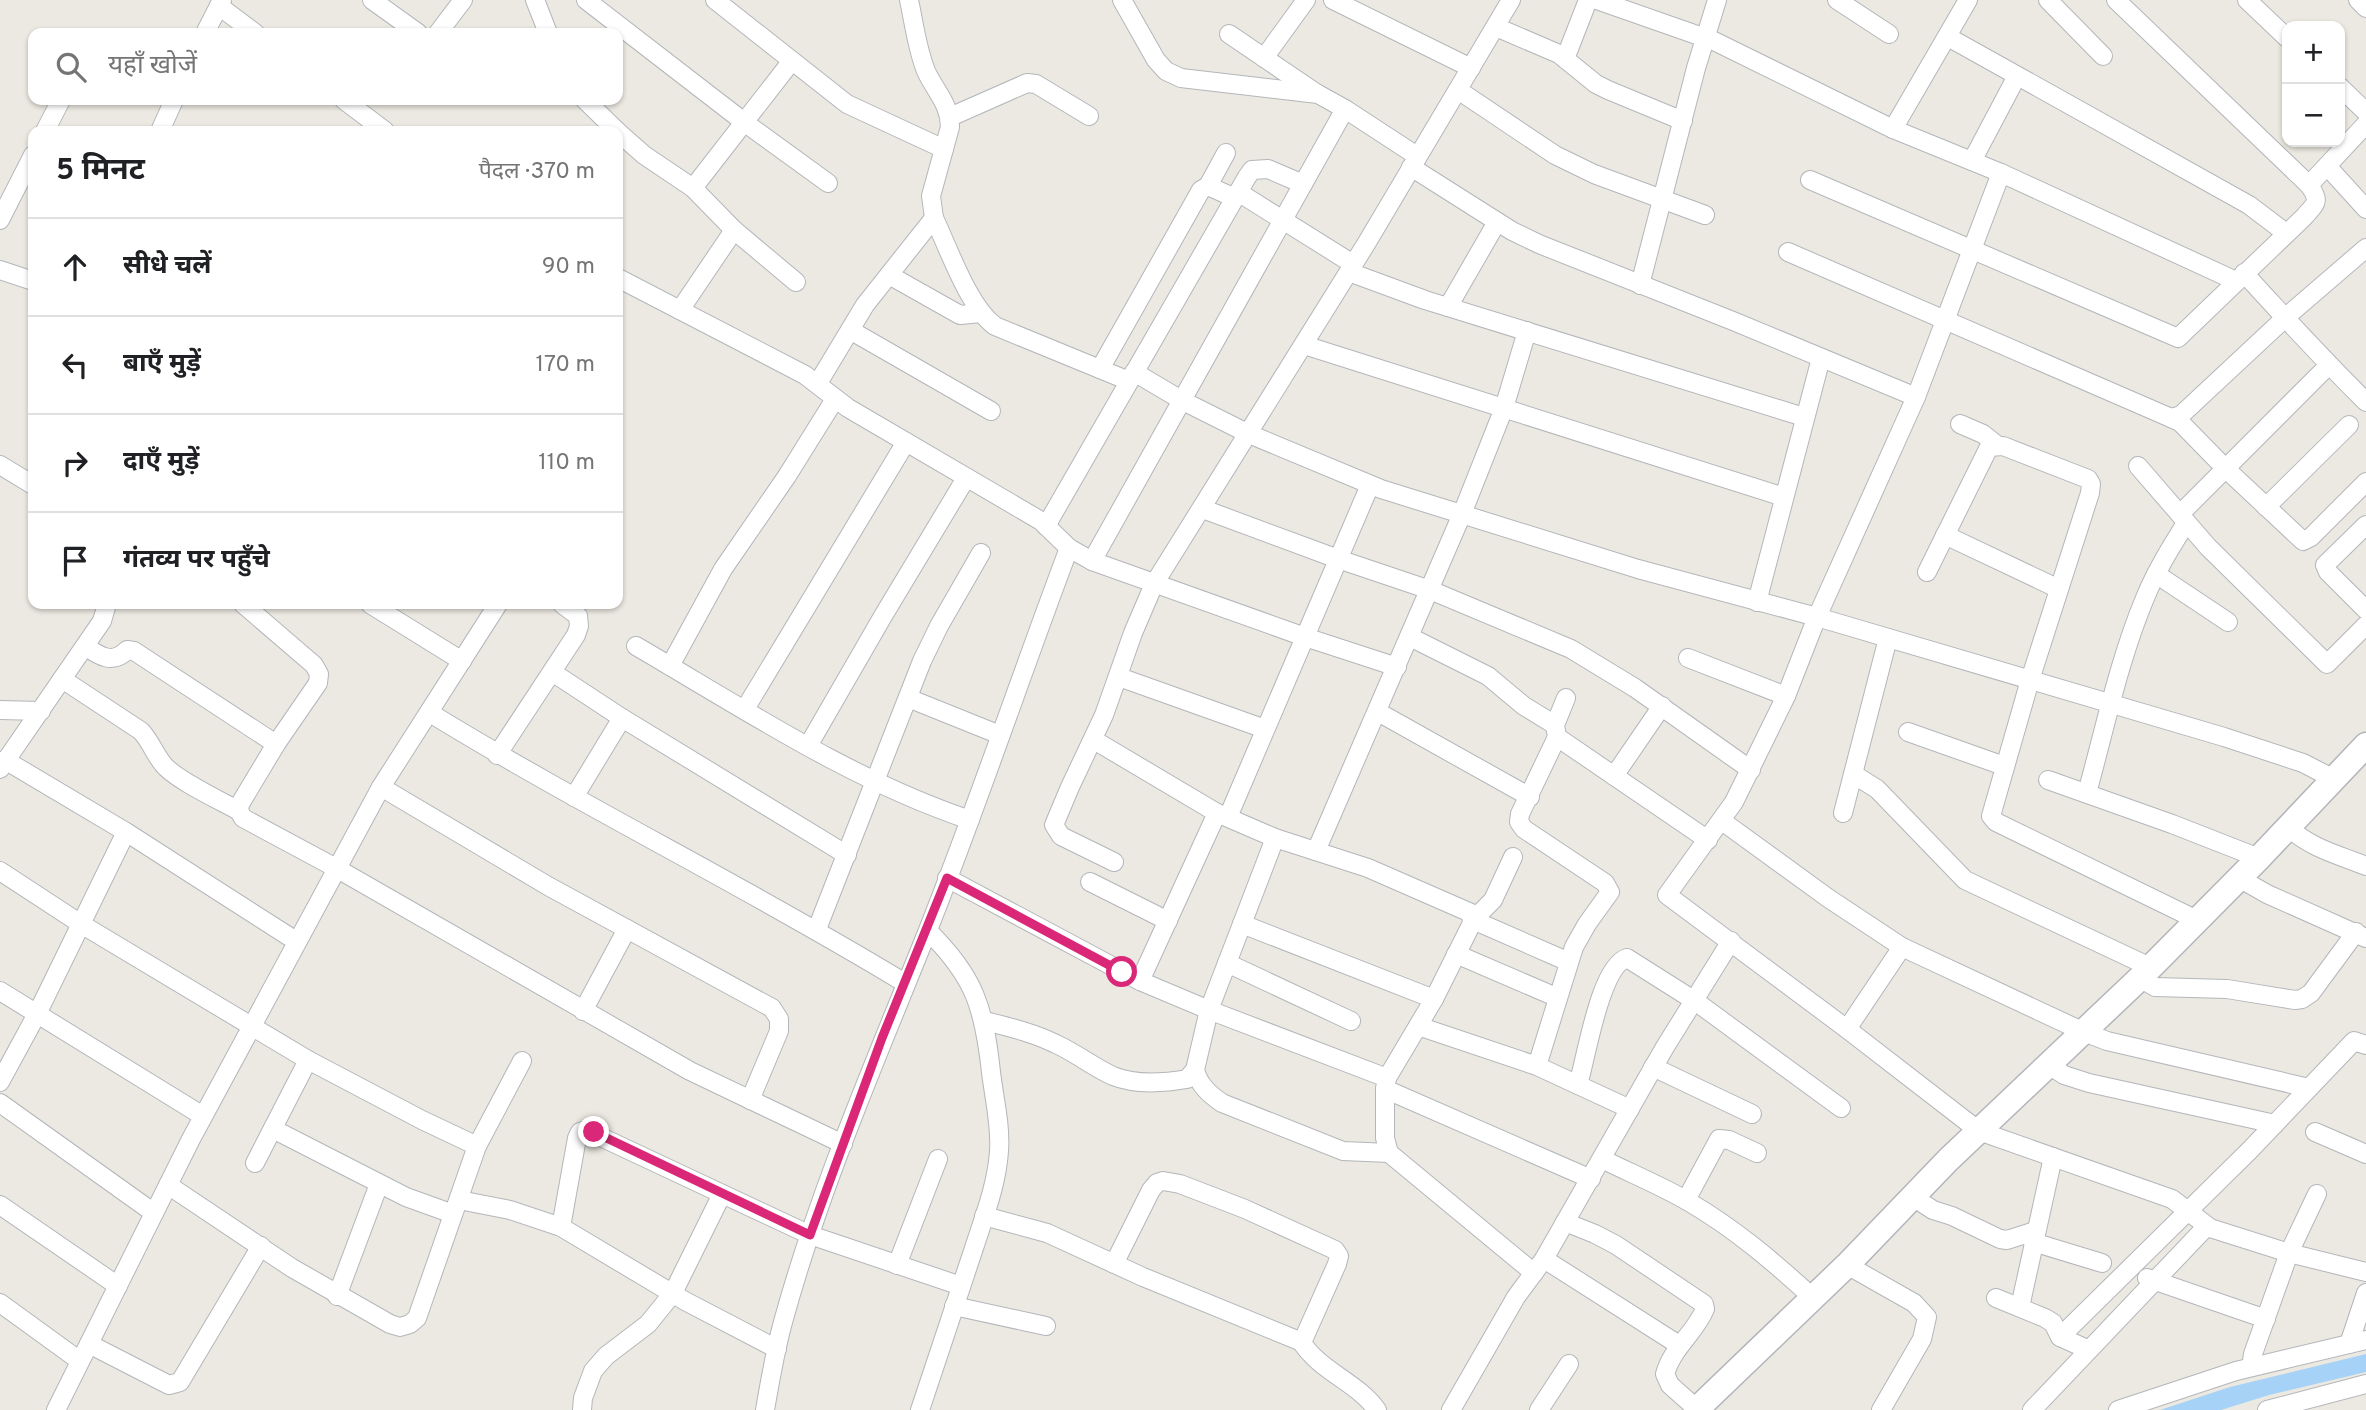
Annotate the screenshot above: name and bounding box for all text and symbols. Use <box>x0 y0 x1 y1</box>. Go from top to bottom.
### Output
map controls <box>2282 21 2345 147</box>
button: + <box>2282 21 2345 84</box>
search box <box>28 28 623 105</box>
icon: search <box>52 48 90 86</box>
text: यहाँ खोजें <box>108 50 197 83</box>
button: − <box>2282 84 2345 147</box>
text: 5 मिनट <box>56 153 145 190</box>
text: पैदल · 370 m <box>479 158 595 187</box>
icon: ahead <box>56 248 94 286</box>
text: सीधे चलें <box>123 250 211 283</box>
text: 90 m <box>542 253 595 282</box>
icon: left <box>56 346 94 384</box>
text: बाएँ मुड़ें <box>123 348 201 381</box>
text: 170 m <box>536 351 595 380</box>
icon: right <box>56 444 94 482</box>
text: दाएँ मुड़ें <box>123 446 199 479</box>
text: 110 m <box>538 449 595 478</box>
icon: arrive <box>56 542 94 580</box>
text: गंतव्य पर पहुँचे <box>123 544 270 577</box>
route start <box>1106 956 1137 987</box>
route end <box>578 1116 609 1147</box>

